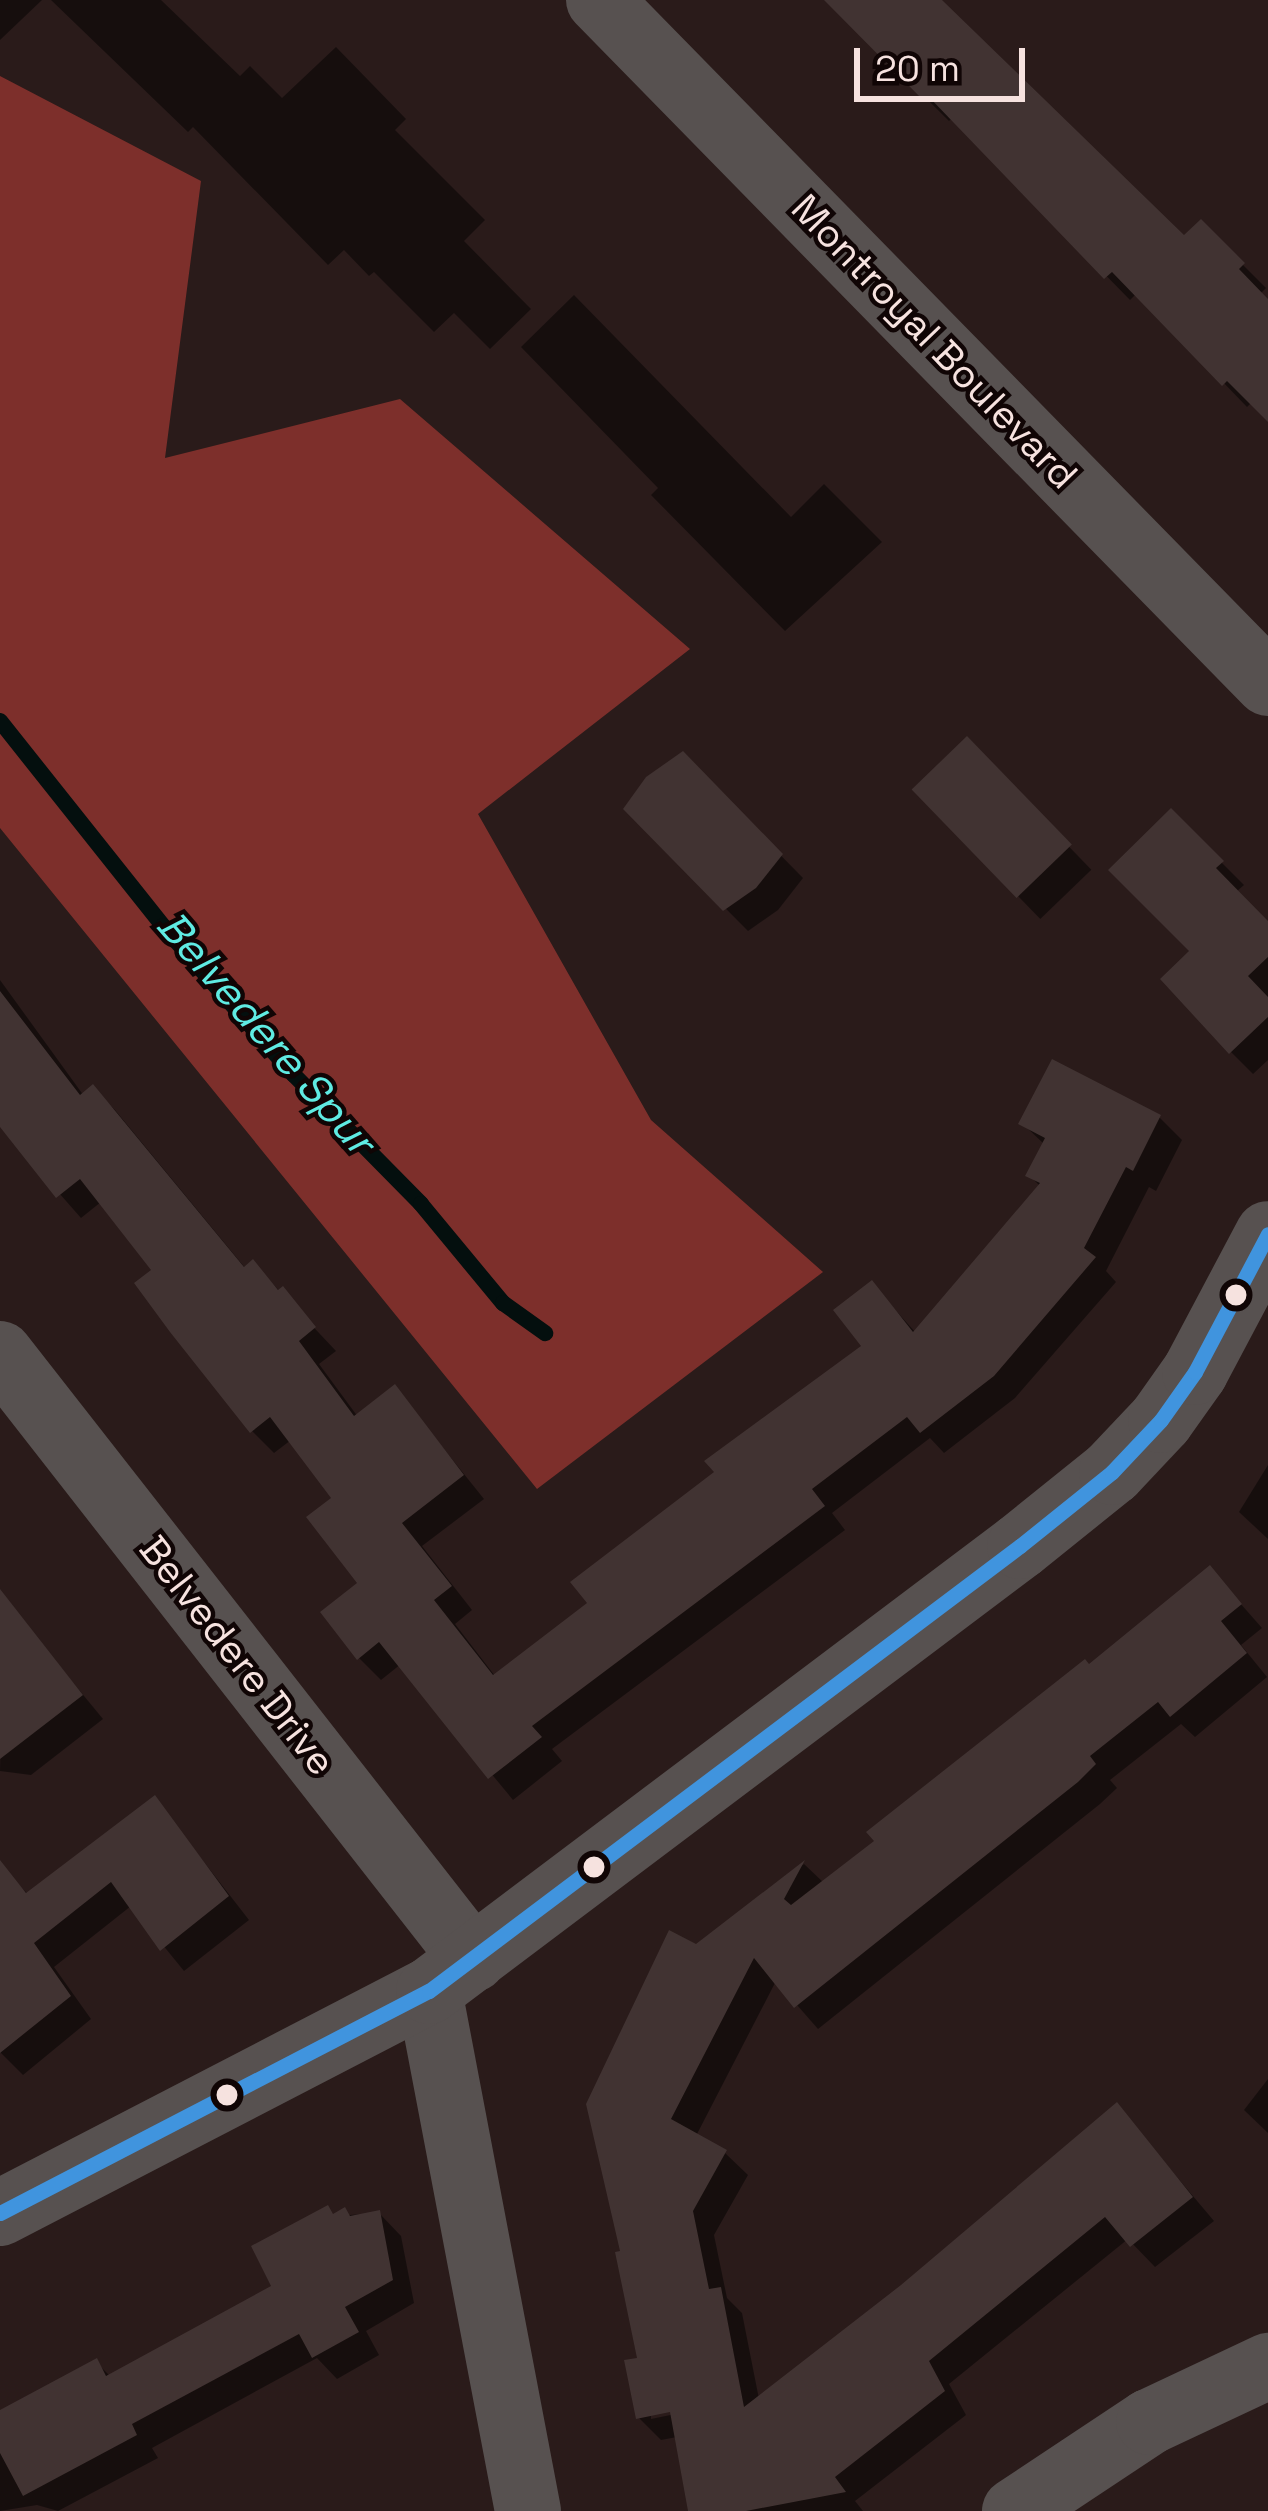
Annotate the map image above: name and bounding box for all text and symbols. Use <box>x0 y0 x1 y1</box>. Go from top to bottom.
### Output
scale bar <box>860 24 1031 98</box>
text: 20 m <box>875 46 960 92</box>
street label: Montroyal Boulevard <box>781 185 1087 499</box>
water label: Belvedere Spur <box>146 901 386 1165</box>
unlabelled marker <box>1225 1284 1247 1306</box>
street label: Belvedere Drive <box>129 1527 345 1785</box>
unlabelled marker <box>583 1856 605 1878</box>
unlabelled marker <box>216 2084 238 2106</box>

